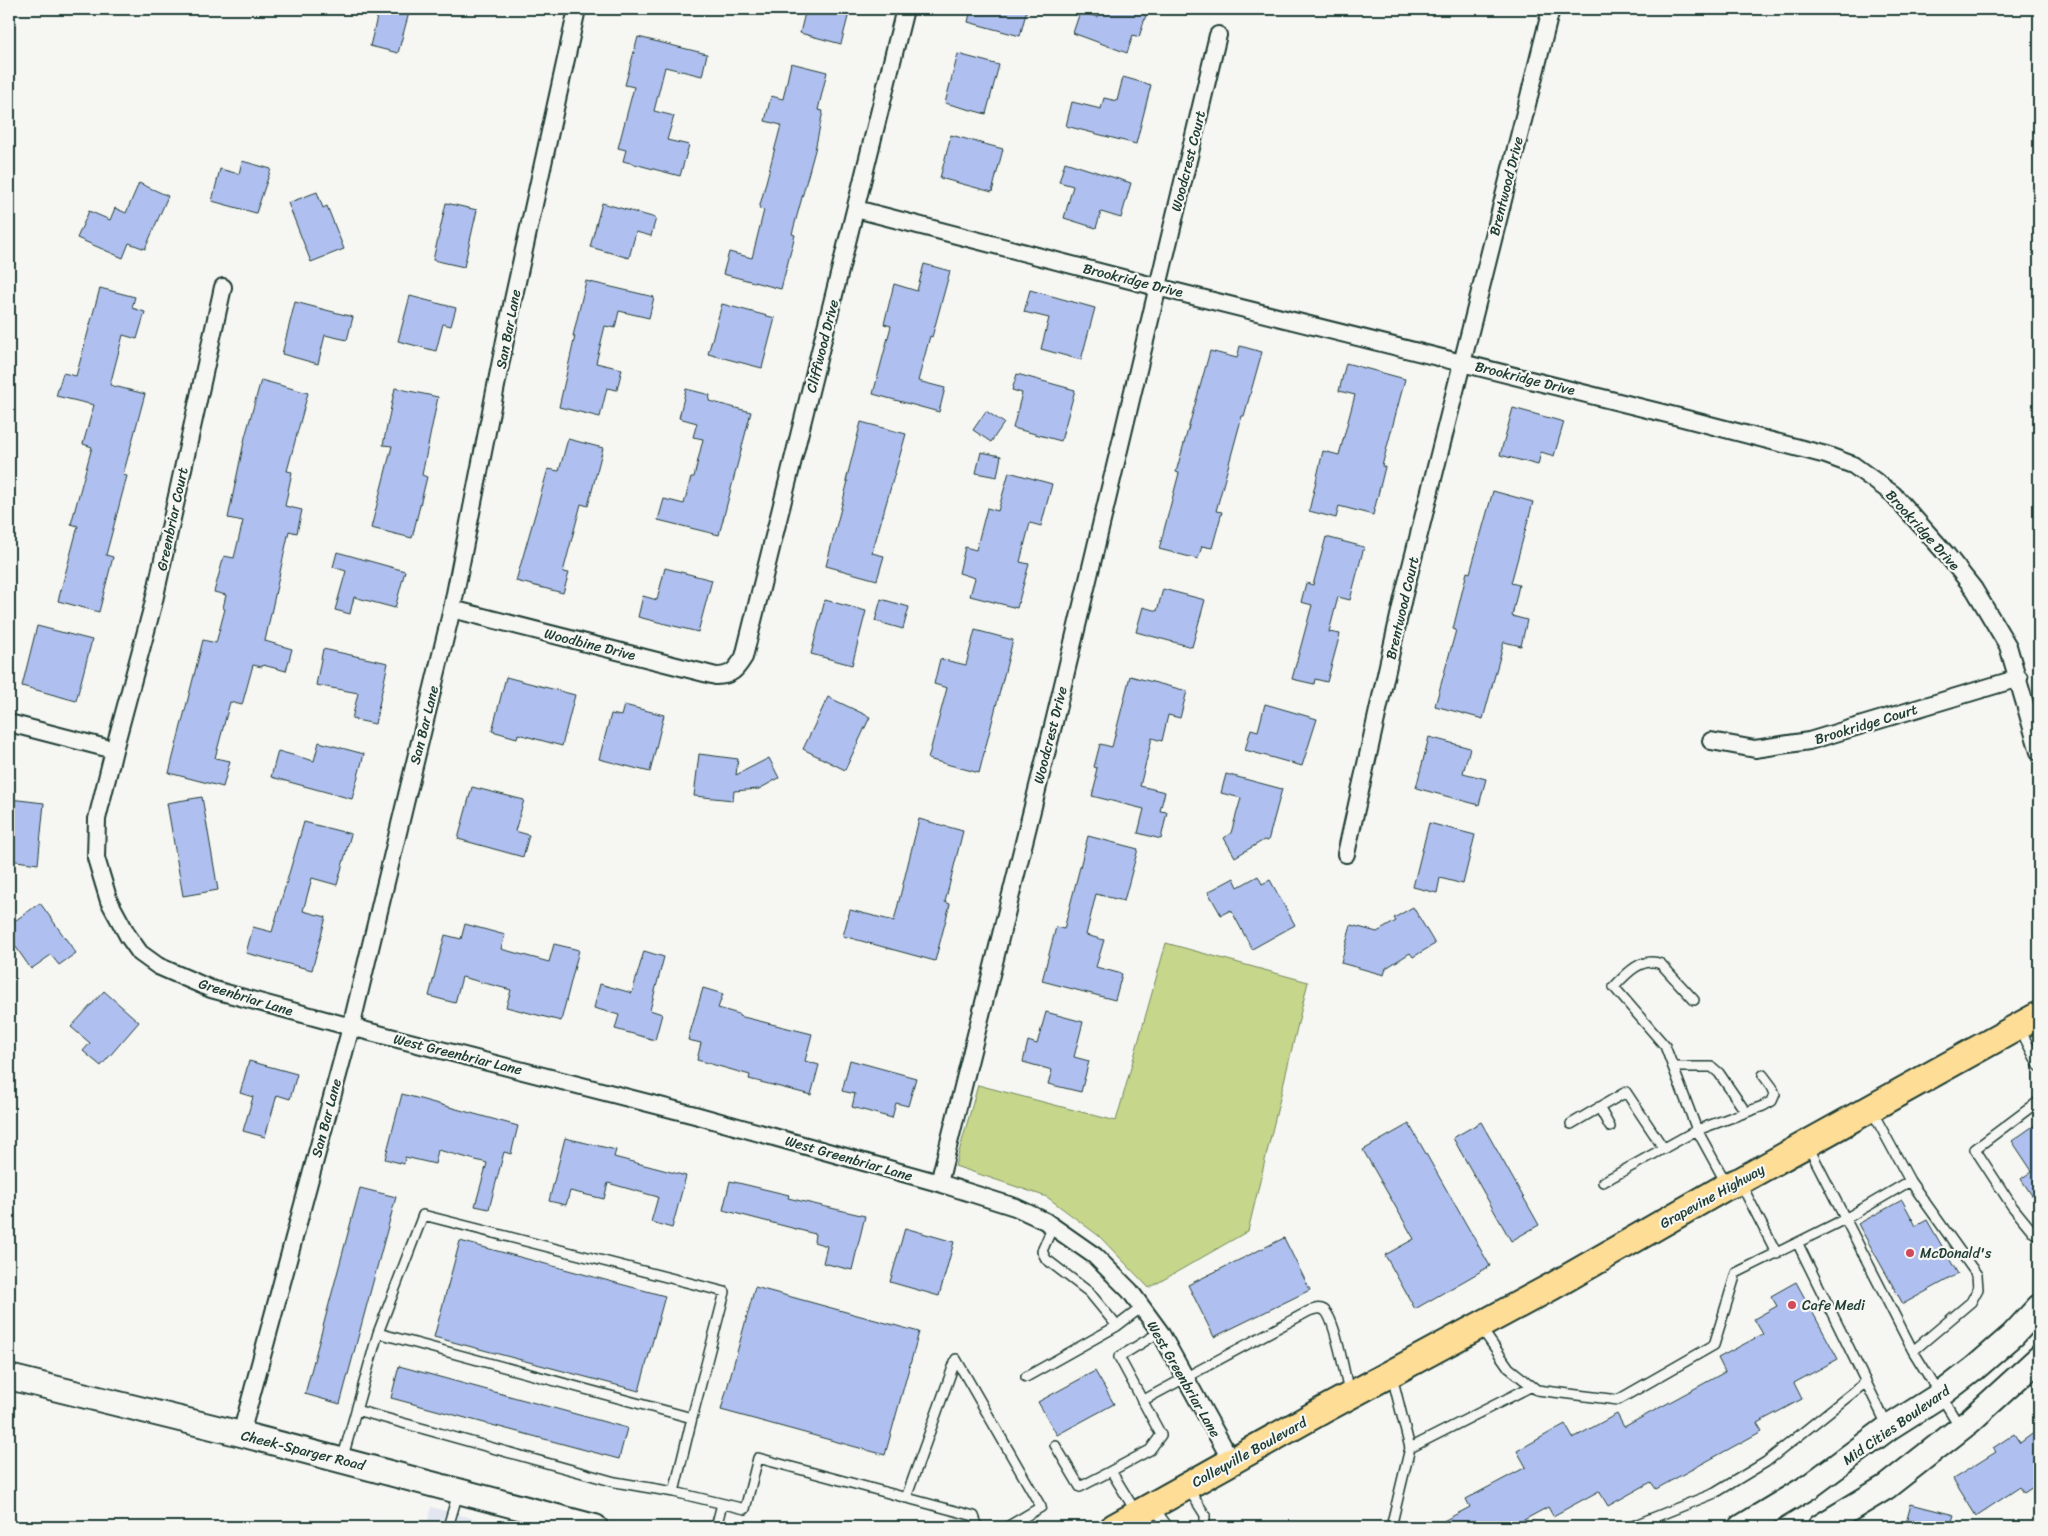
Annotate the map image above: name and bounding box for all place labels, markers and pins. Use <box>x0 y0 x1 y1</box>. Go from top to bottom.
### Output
place label: McDonald's <box>1920 1241 1992 1266</box>
marker: McDonald's <box>1904 1247 1916 1259</box>
place label: Cafe Medi <box>1802 1293 1866 1318</box>
marker: Cafe Medi <box>1786 1299 1798 1311</box>

